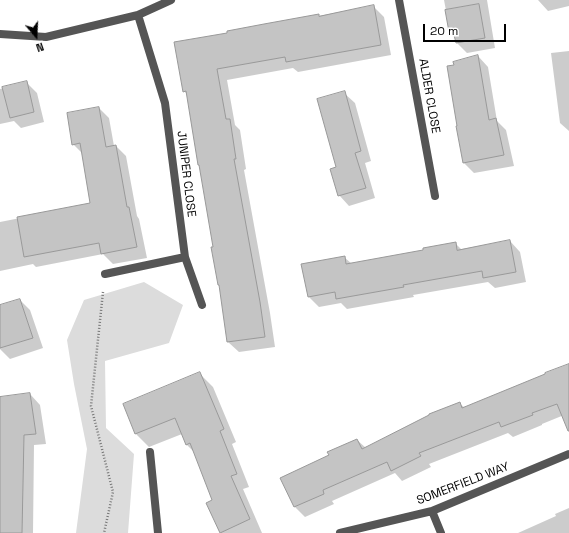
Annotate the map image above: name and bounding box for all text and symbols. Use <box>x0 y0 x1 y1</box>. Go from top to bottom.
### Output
north arrow <box>16 16 56 56</box>
scale bar <box>425 16 508 42</box>
text: 20 m <box>430 23 458 39</box>
text: N <box>34 40 46 55</box>
street label: ALDER CLOSE <box>415 58 443 134</box>
street label: JUNIPER CLOSE <box>174 130 198 218</box>
street label: SOMERFIELD WAY <box>415 460 511 508</box>

